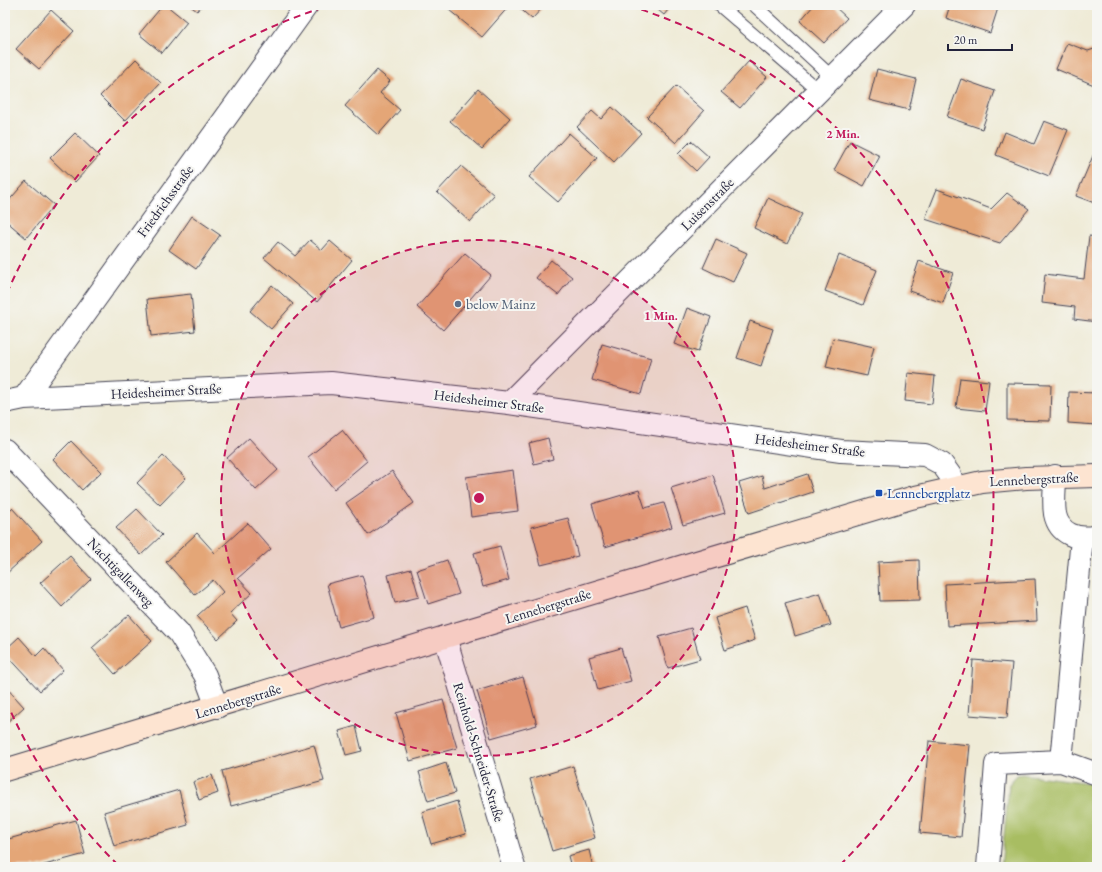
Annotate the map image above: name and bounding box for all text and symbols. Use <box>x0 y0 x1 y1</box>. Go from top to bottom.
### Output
scale bar <box>948 26 1012 52</box>
text: 20 m <box>954 32 978 48</box>
text: 2 Min. <box>826 126 860 142</box>
street label: Friedrichsstraße <box>133 161 198 241</box>
street label: Luisenstraße <box>677 173 738 234</box>
place label: below Mainz <box>466 295 536 313</box>
marker: below Mainz <box>453 299 463 309</box>
text: 1 Min. <box>644 308 678 324</box>
street label: Heidesheimer Straße <box>110 379 222 403</box>
street label: Heidesheimer Straße <box>433 385 546 417</box>
street label: Heidesheimer Straße <box>754 429 867 461</box>
street label: Lennebergstraße <box>989 468 1079 490</box>
place label: Lennebergplatz <box>887 484 971 502</box>
marker: Lennebergplatz <box>874 488 884 498</box>
centre of rings <box>472 491 486 505</box>
street label: Nachtigallenweg <box>84 534 159 611</box>
street label: Lennebergstraße <box>503 584 594 628</box>
street label: Lennebergstraße <box>193 679 284 723</box>
street label: Reinhold-Schneider-Straße <box>449 680 509 824</box>

